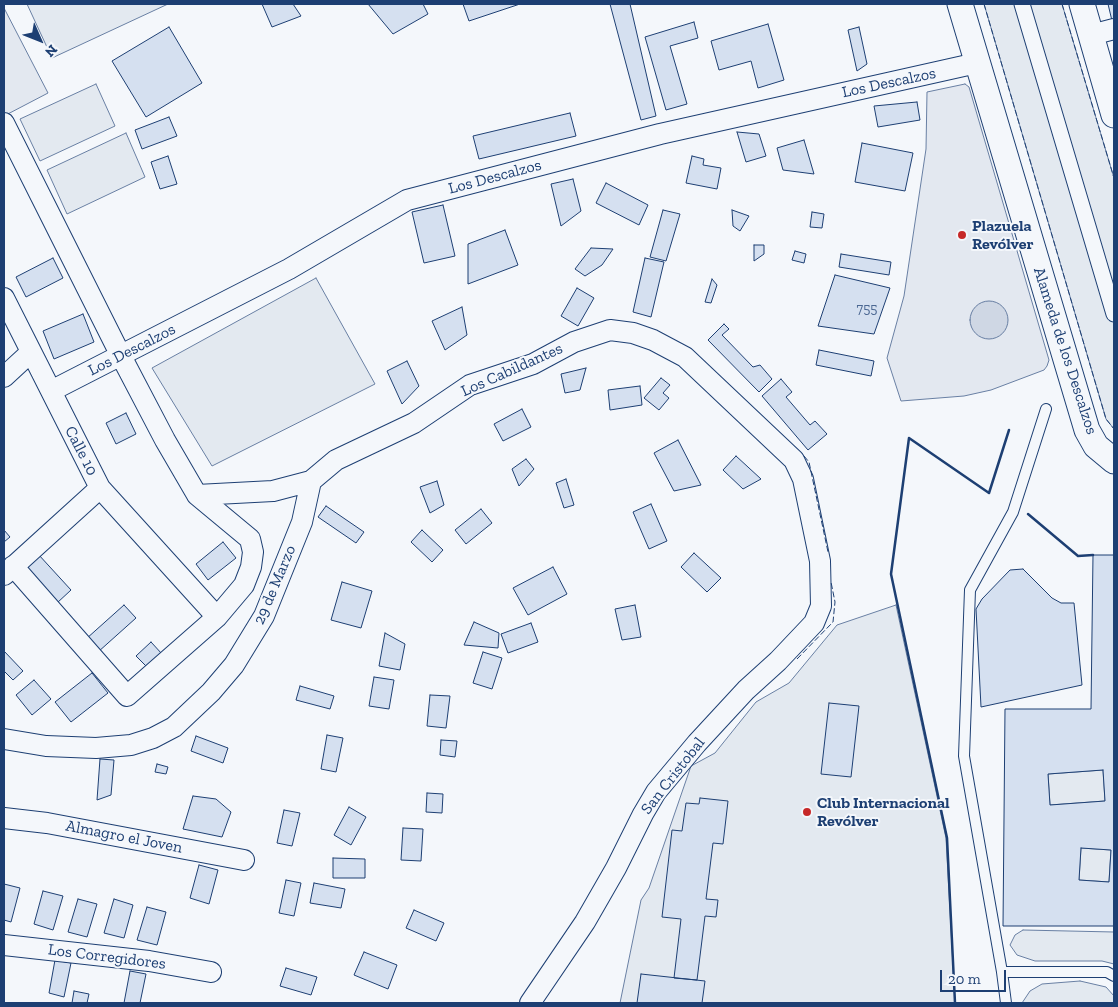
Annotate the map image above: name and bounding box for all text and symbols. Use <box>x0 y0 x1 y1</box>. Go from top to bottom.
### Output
north arrow <box>15 15 65 65</box>
text: N <box>41 41 61 60</box>
street label: Los Descalzos <box>840 64 938 102</box>
street label: Los Descalzos <box>446 155 544 199</box>
place label: Plazuela Revólver <box>972 216 1033 254</box>
marker: Plazuela Revólver <box>956 229 968 241</box>
street label: Alameda de los Descalzos <box>1029 265 1101 437</box>
house number: 755 <box>857 301 877 317</box>
street label: Los Descalzos <box>85 320 179 380</box>
street label: Los Cabildantes <box>458 339 566 401</box>
street label: Calle 10 <box>60 423 102 479</box>
street label: 29 de Marzo <box>250 542 300 628</box>
street label: San Cristobal <box>637 734 709 818</box>
place label: Club Internacional Revólver <box>817 793 950 831</box>
marker: Club Internacional Revólver <box>801 806 813 818</box>
street label: Almagro el Joven <box>64 816 184 858</box>
street label: Los Corregidores <box>47 940 167 974</box>
scale bar <box>943 960 1009 992</box>
text: 20 m <box>948 970 981 988</box>

